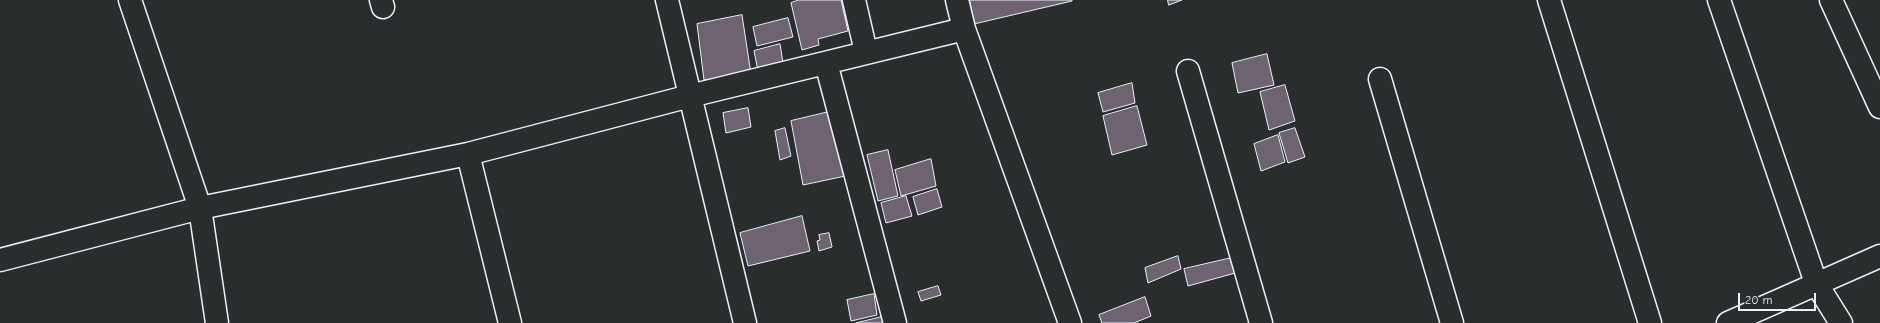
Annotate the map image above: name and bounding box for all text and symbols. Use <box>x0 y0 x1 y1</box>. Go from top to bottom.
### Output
scale bar <box>1740 285 1818 311</box>
text: 20 m <box>1745 293 1773 307</box>

